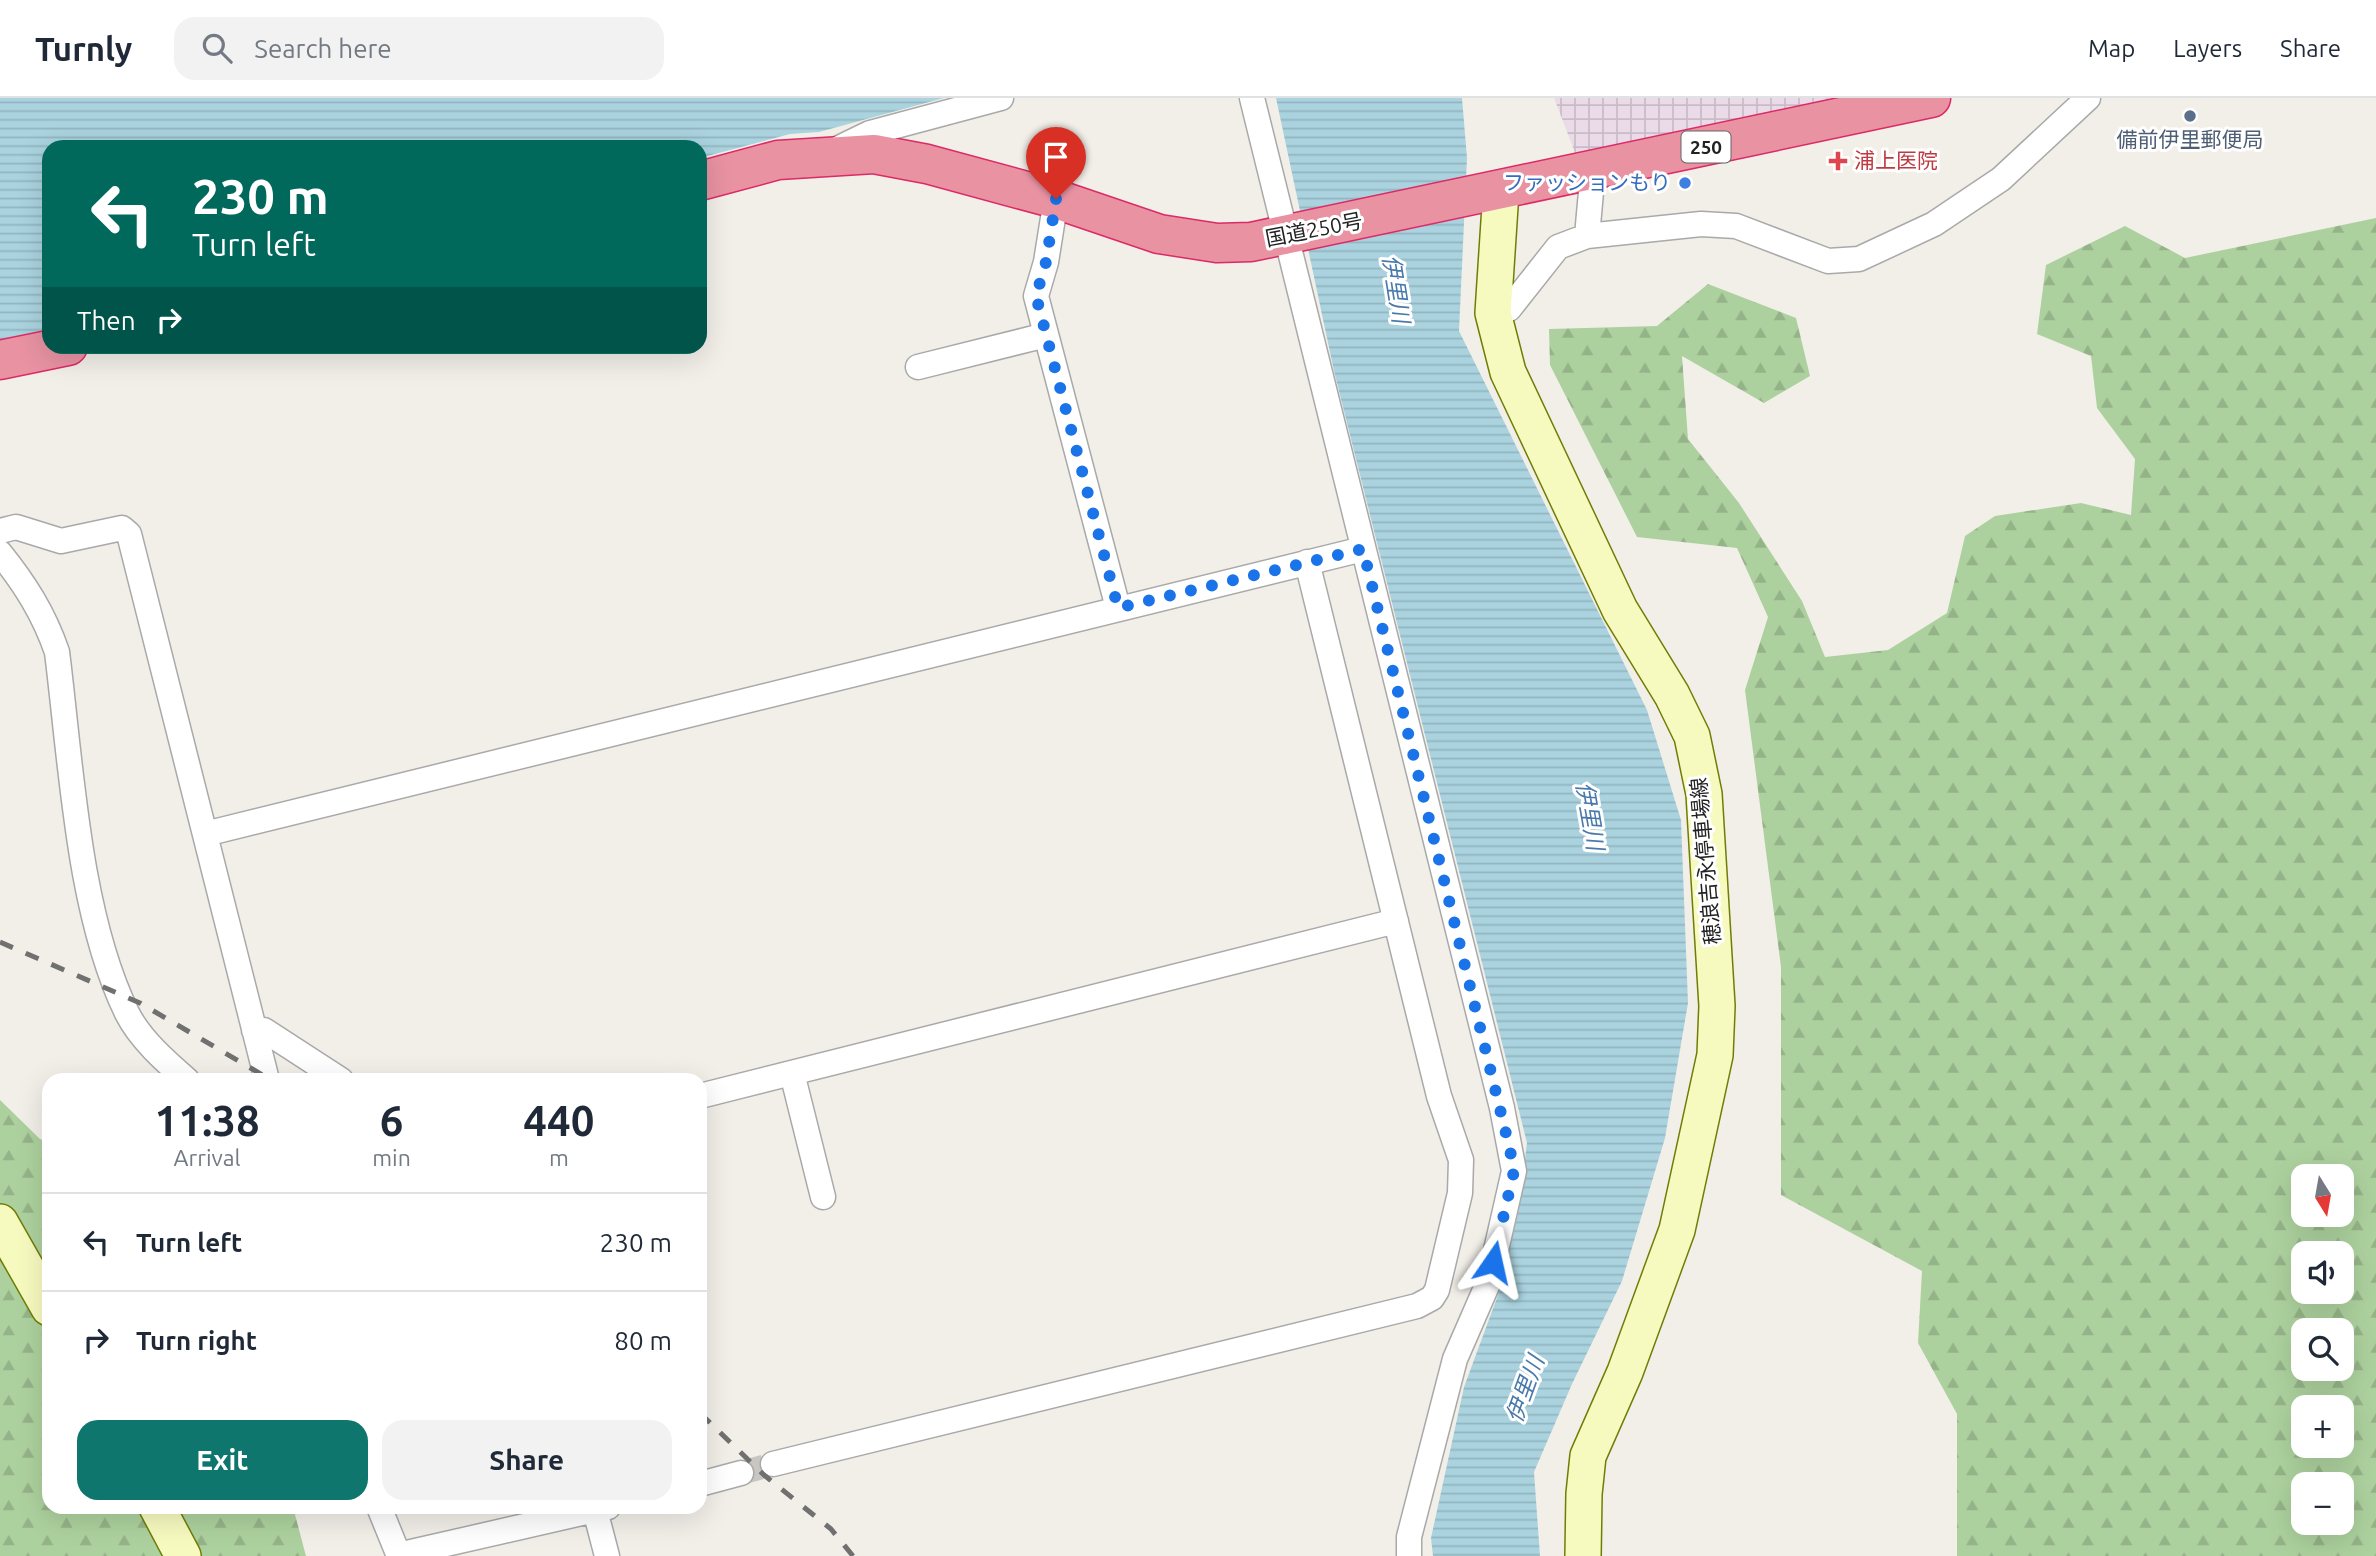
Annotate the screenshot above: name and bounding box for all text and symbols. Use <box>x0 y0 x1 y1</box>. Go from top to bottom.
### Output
search box <box>174 17 664 80</box>
icon: search <box>198 29 236 67</box>
text: Turnly <box>35 30 132 67</box>
text: Search here <box>254 34 392 63</box>
text: Map <box>2088 35 2135 62</box>
text: Layers <box>2173 35 2242 62</box>
text: Share <box>2280 35 2341 62</box>
marker: 備前伊里郵便局 <box>2182 108 2198 124</box>
pin <box>1026 127 1086 199</box>
place label: 備前伊里郵便局 <box>2117 127 2264 151</box>
road number: 250 <box>1682 132 1730 162</box>
icon: arrive <box>1037 138 1075 176</box>
place label: 浦上医院 <box>1854 148 1938 172</box>
marker: 浦上医院 <box>1828 151 1848 171</box>
icon: left <box>77 168 168 259</box>
text: 230 m <box>192 168 329 223</box>
place label: ファッションもり <box>1503 170 1671 194</box>
marker: ファッションもり <box>1677 175 1693 191</box>
street label: 国道250号 <box>1263 208 1364 250</box>
text: Turn left <box>192 226 316 262</box>
water label: 伊里川 <box>1379 253 1415 328</box>
icon: right <box>150 301 188 339</box>
text: Then <box>77 306 136 335</box>
street label: 穂浪吉永停車場線 <box>1686 776 1724 946</box>
water label: 伊里川 <box>1572 780 1609 855</box>
text: 11:38 <box>155 1097 260 1144</box>
text: 6 <box>380 1097 403 1144</box>
text: 440 <box>523 1097 594 1144</box>
text: Arrival <box>174 1145 241 1170</box>
text: min <box>372 1145 411 1170</box>
text: m <box>549 1145 569 1170</box>
north arrow <box>2291 1164 2354 1227</box>
map controls <box>2291 1164 2354 1535</box>
icon: left <box>77 1223 115 1261</box>
position arrow <box>1456 1225 1530 1299</box>
text: Turn left <box>136 1228 242 1257</box>
text: 230 m <box>600 1228 672 1257</box>
button: sound <box>2291 1241 2354 1304</box>
button: search <box>2291 1318 2354 1381</box>
icon: right <box>77 1321 115 1359</box>
text: Turn right <box>136 1326 257 1355</box>
text: 80 m <box>614 1326 672 1355</box>
water label: 伊里川 <box>1501 1349 1549 1426</box>
button: + <box>2291 1395 2354 1458</box>
button: Exit <box>77 1420 368 1500</box>
button: Share <box>382 1420 672 1500</box>
button: − <box>2291 1472 2354 1535</box>

